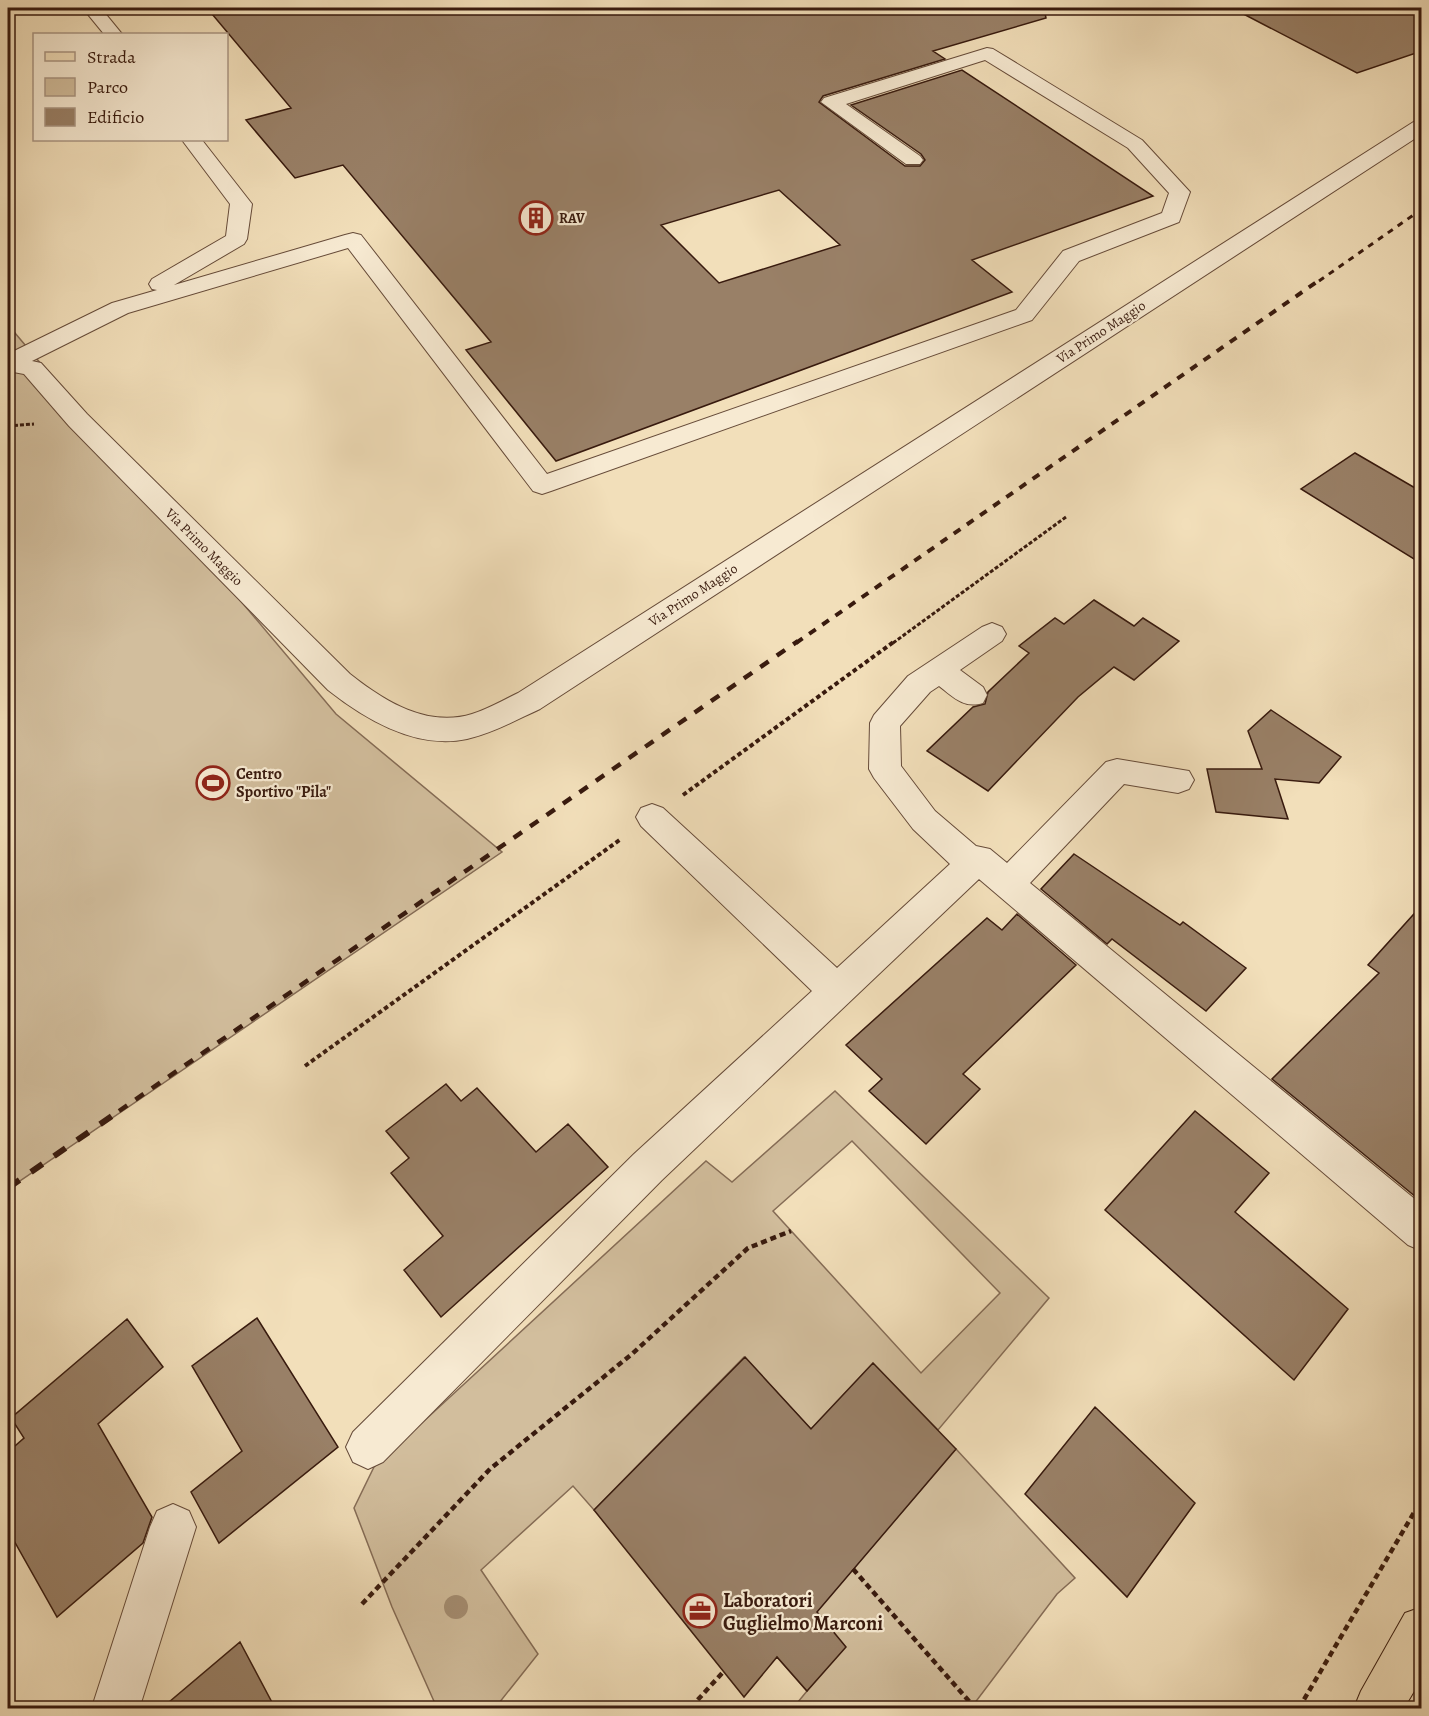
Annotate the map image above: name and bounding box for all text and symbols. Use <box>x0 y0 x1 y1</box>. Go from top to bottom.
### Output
legend <box>33 33 228 141</box>
text: Strada <box>87 45 136 69</box>
text: Parco <box>87 75 128 99</box>
text: Edificio <box>87 105 144 129</box>
building icon: RAV <box>518 200 554 236</box>
place label: RAV <box>559 209 585 228</box>
street label: Via Primo Maggio <box>1052 296 1149 368</box>
street label: Via Primo Maggio <box>160 503 247 590</box>
street label: Via Primo Maggio <box>644 559 741 631</box>
place label: Centro Sportivo "Pila" <box>236 763 331 803</box>
sports icon: Centro Sportivo "Pila" <box>195 765 231 801</box>
place label: Laboratori Guglielmo Marconi <box>723 1587 883 1637</box>
office icon: Laboratori Guglielmo Marconi <box>682 1593 718 1629</box>

